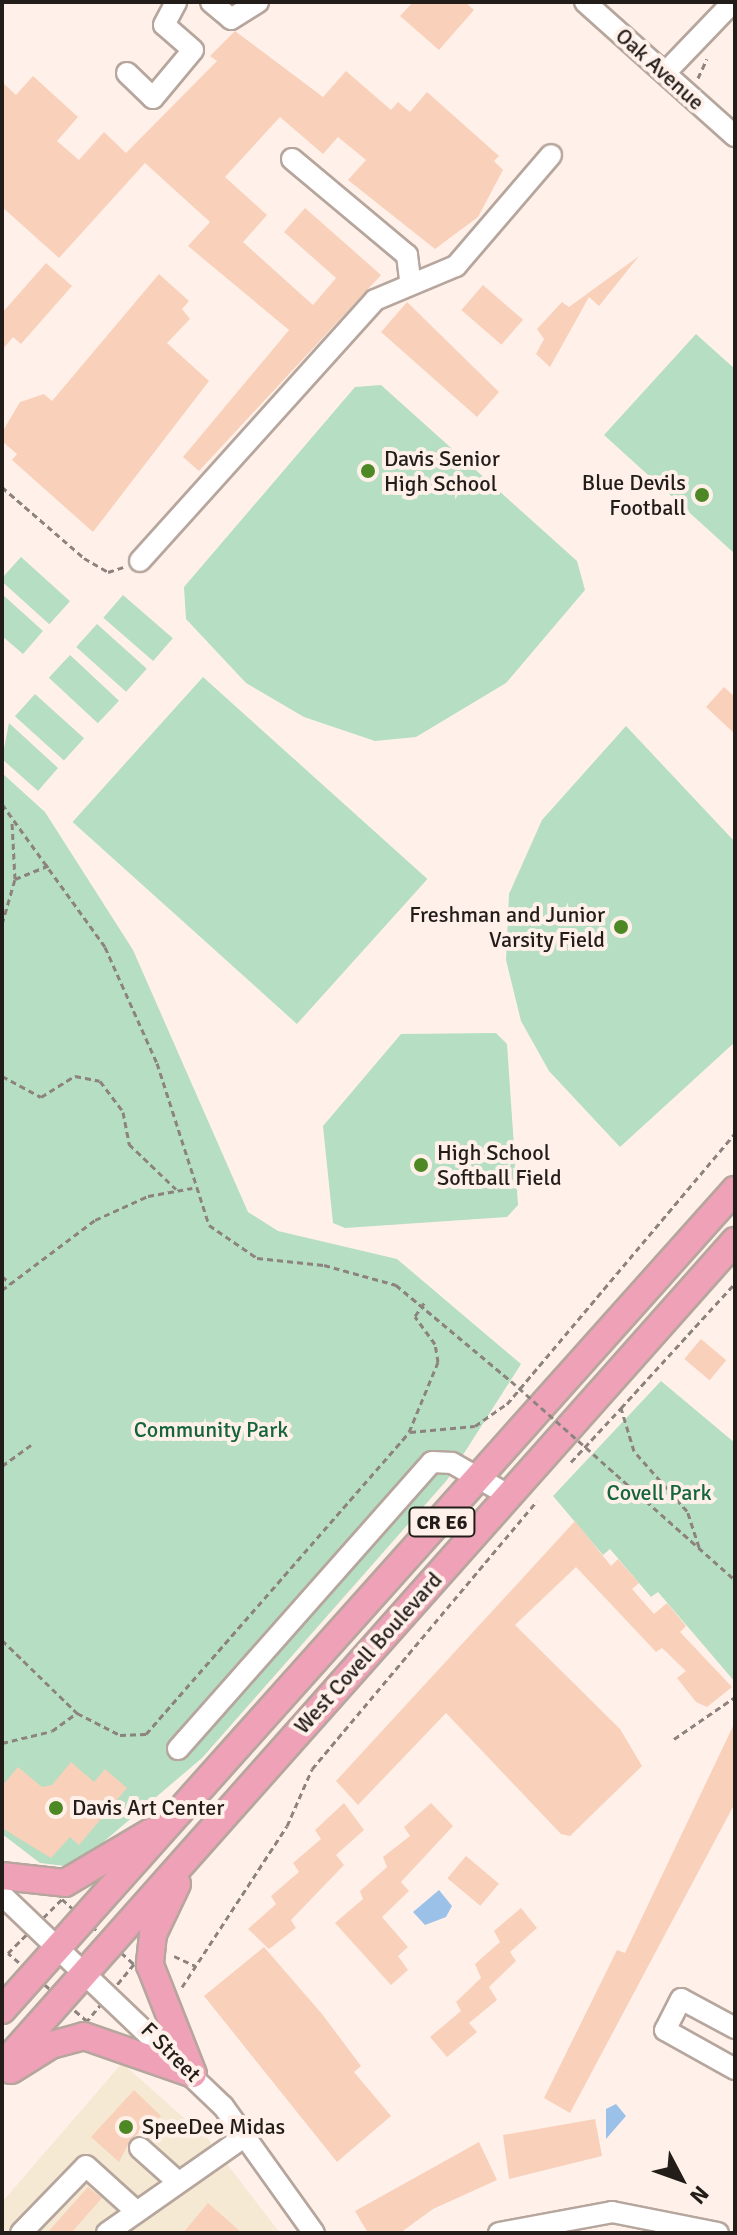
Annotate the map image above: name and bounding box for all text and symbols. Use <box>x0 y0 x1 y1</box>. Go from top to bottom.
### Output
street label: Oak Avenue <box>610 22 710 116</box>
place label: Davis Senior High School <box>384 445 500 496</box>
marker: Davis Senior High School <box>359 462 377 480</box>
place label: Blue Devils Football <box>582 469 686 520</box>
marker: Blue Devils Football <box>693 486 711 504</box>
place label: Freshman and Junior Varsity Field <box>409 901 605 952</box>
marker: Freshman and Junior Varsity Field <box>612 918 630 936</box>
place label: High School Softball Field <box>437 1139 562 1190</box>
marker: High School Softball Field <box>412 1156 430 1174</box>
park label: Community Park <box>134 1417 288 1443</box>
park label: Covell Park <box>607 1480 711 1506</box>
road number: CR E6 <box>408 1506 476 1538</box>
street label: West Covell Boulevard <box>289 1567 447 1739</box>
place label: Davis Art Center <box>72 1795 224 1821</box>
marker: Davis Art Center <box>47 1799 65 1817</box>
street label: F Street <box>136 2017 206 2087</box>
place label: SpeeDee Midas <box>142 2114 285 2140</box>
marker: SpeeDee Midas <box>117 2118 135 2136</box>
north arrow <box>641 2139 721 2219</box>
text: N <box>684 2180 715 2210</box>

